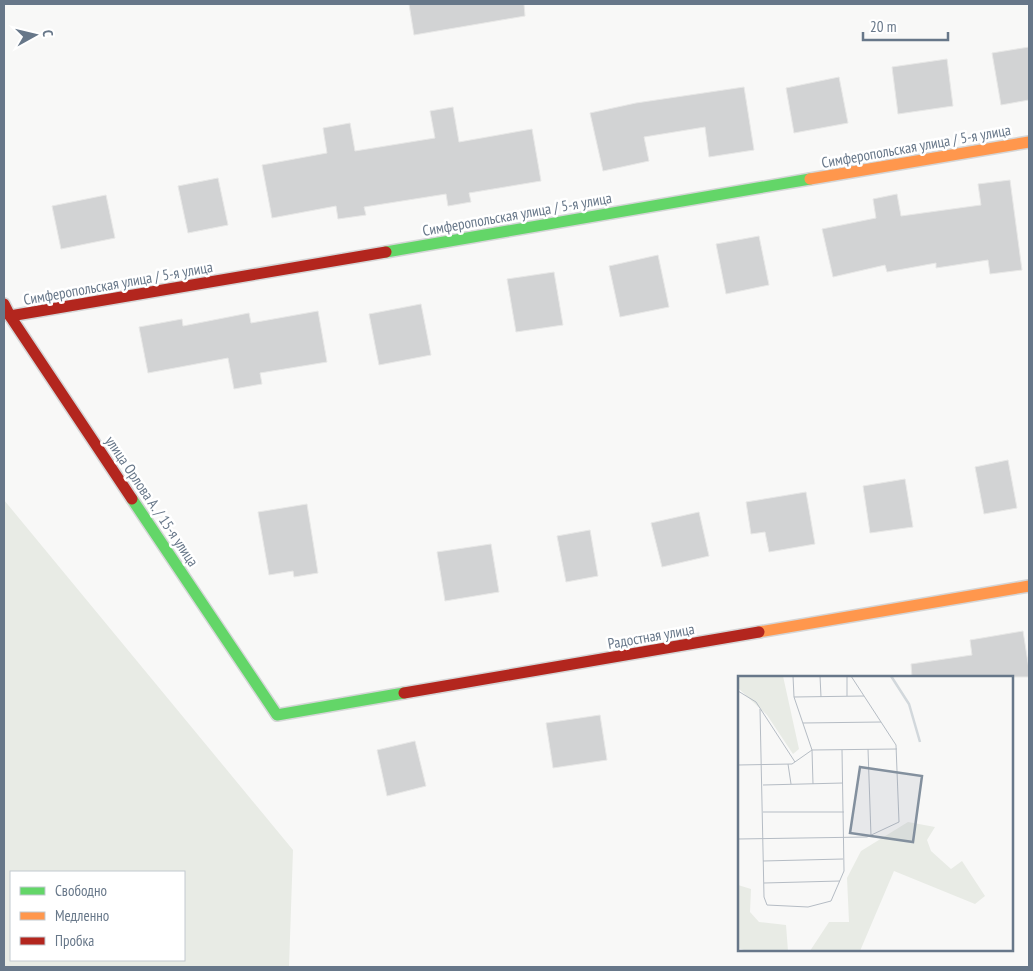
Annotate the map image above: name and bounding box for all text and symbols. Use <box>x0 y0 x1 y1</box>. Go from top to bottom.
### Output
north arrow <box>10 10 60 60</box>
scale bar <box>863 10 948 42</box>
text: 20 m <box>870 17 896 36</box>
text: С <box>39 29 57 38</box>
street label: Симферопольская улица / 5-я улица <box>820 120 1012 172</box>
street label: Симферопольская улица / 5-я улица <box>421 188 613 240</box>
street label: Симферопольская улица / 5-я улица <box>22 257 214 309</box>
street label: улица Орлова А. / 15-я улица <box>101 432 203 570</box>
street label: Радостная улица <box>606 619 696 653</box>
inset map <box>738 676 1013 951</box>
legend <box>10 871 185 961</box>
text: Свободно <box>55 881 107 900</box>
text: Медленно <box>55 906 109 925</box>
text: Пробка <box>55 931 94 950</box>

